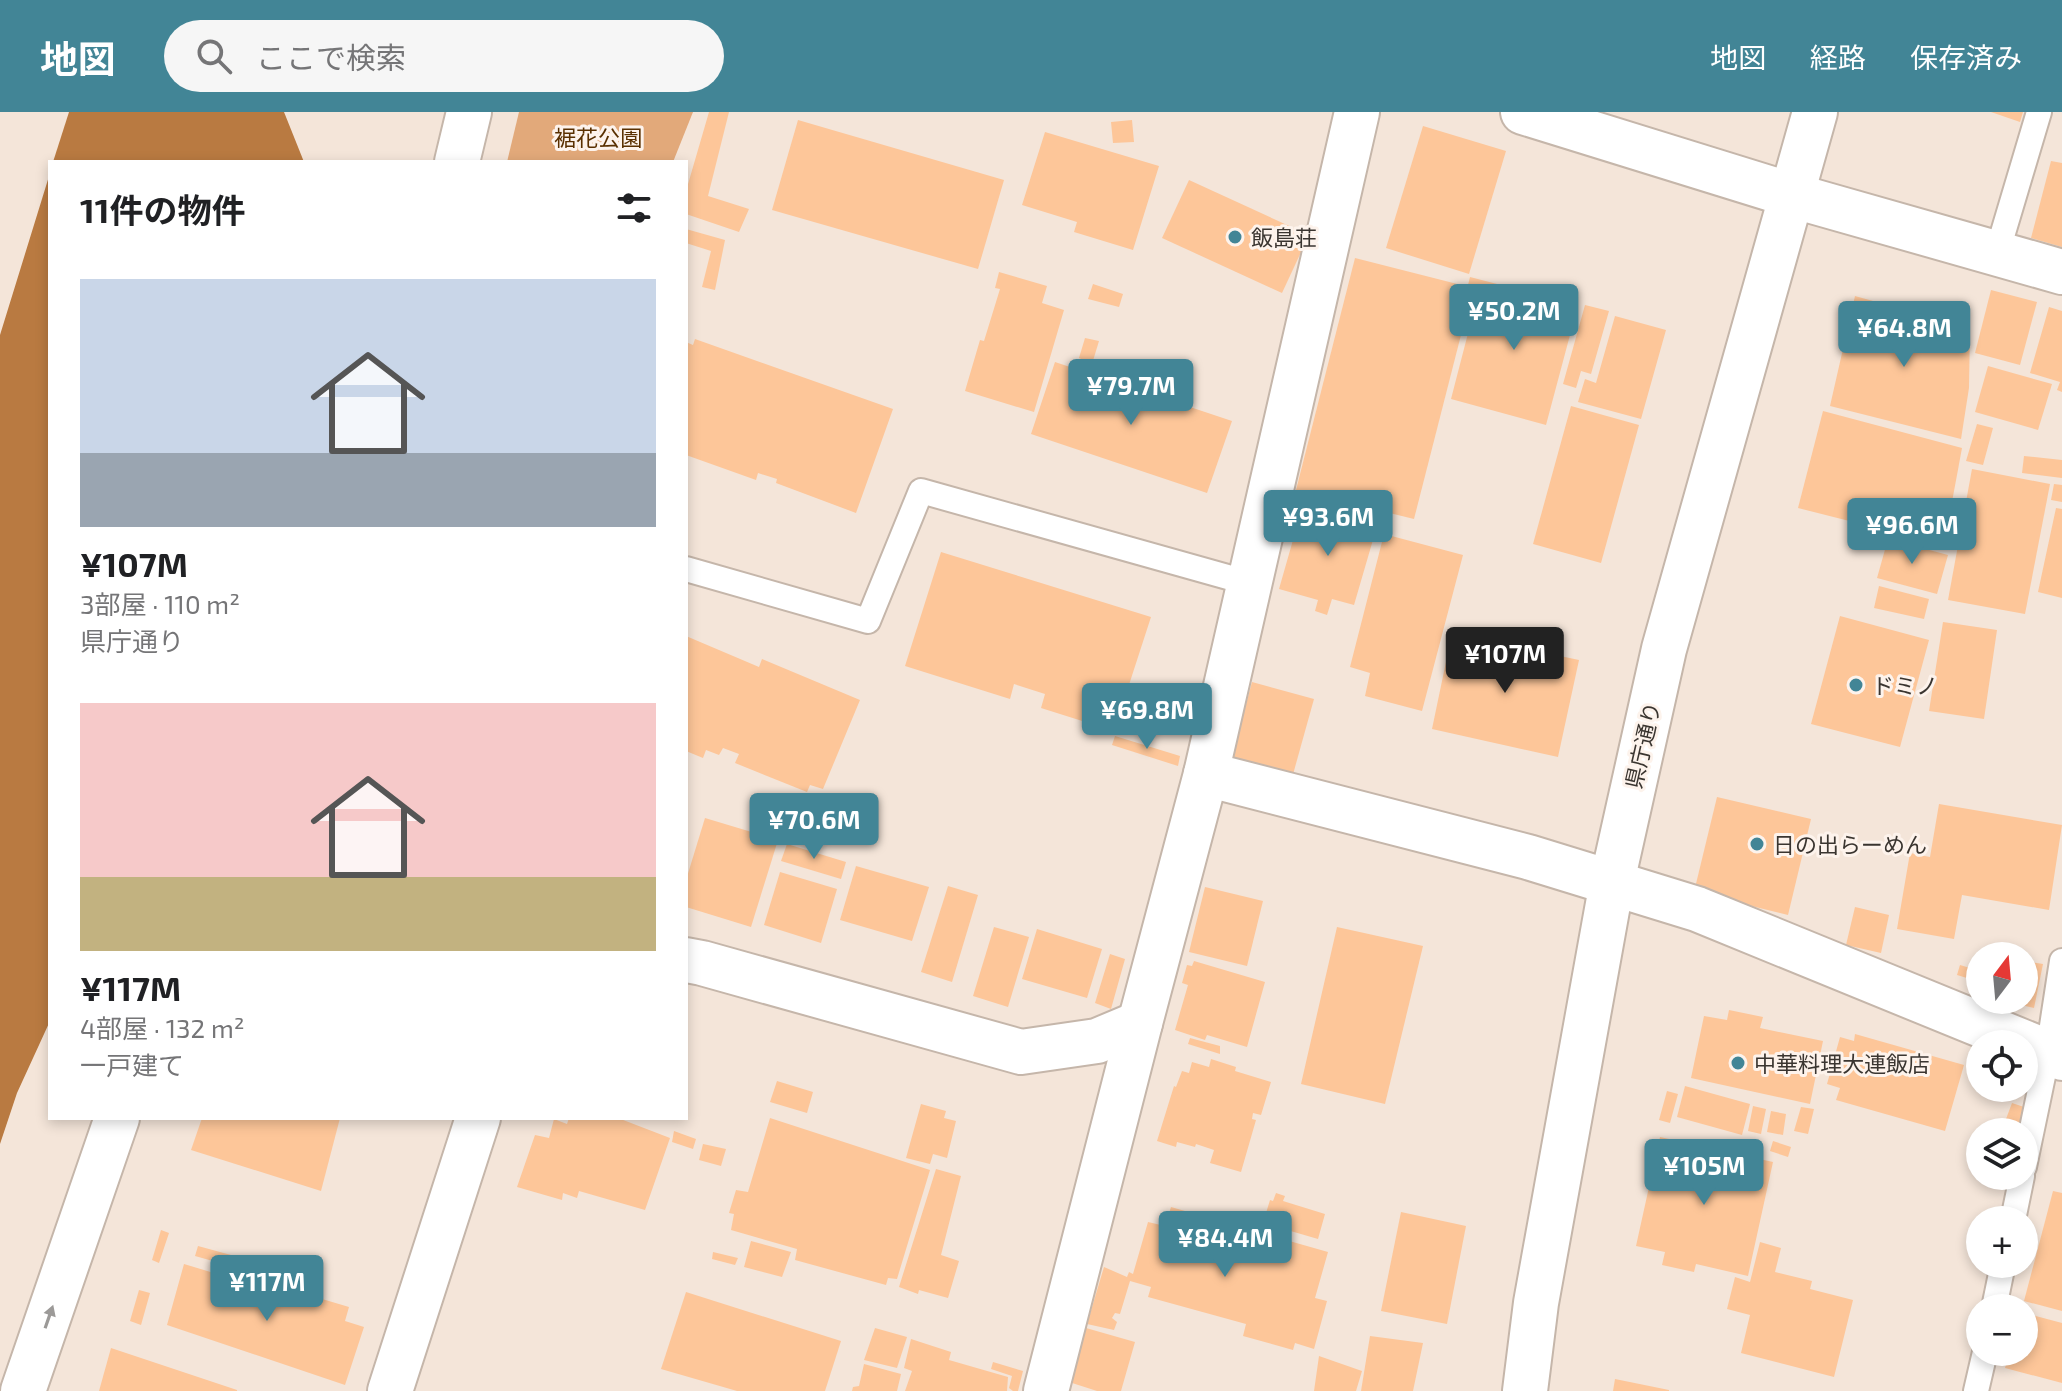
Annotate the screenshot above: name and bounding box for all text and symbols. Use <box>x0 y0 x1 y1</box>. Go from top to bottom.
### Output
search box <box>164 20 724 92</box>
icon: search <box>192 34 236 78</box>
text: 地図 <box>40 35 116 81</box>
text: ここで検索 <box>256 39 406 75</box>
text: 地図 <box>1710 40 1766 74</box>
text: 経路 <box>1810 40 1866 74</box>
text: 保存済み <box>1910 40 2022 74</box>
park label: 裾花公園 <box>554 124 642 150</box>
icon: filters <box>612 186 656 230</box>
text: 11件の物件 <box>80 189 245 230</box>
place label: 飯島荘 <box>1251 224 1317 250</box>
marker: 飯島荘 <box>1226 228 1244 246</box>
pin: ¥50.2M <box>1449 284 1579 352</box>
text: ¥50.2M <box>1467 294 1561 325</box>
pin: ¥64.8M <box>1839 301 1969 369</box>
text: ¥64.8M <box>1856 311 1952 342</box>
icon: home <box>296 331 440 475</box>
pin: ¥79.7M <box>1066 359 1196 427</box>
text: ¥79.7M <box>1086 369 1176 400</box>
pin: ¥93.6M <box>1263 490 1393 558</box>
pin: ¥96.6M <box>1847 498 1977 566</box>
text: ¥93.6M <box>1282 500 1374 531</box>
text: ¥96.6M <box>1865 508 1959 539</box>
text: ¥107M <box>80 543 188 584</box>
text: 3部屋 · 110 m² <box>80 588 240 619</box>
text: 県庁通り <box>80 625 184 656</box>
pin: ¥107M <box>1449 627 1561 695</box>
text: ¥107M <box>1464 637 1546 668</box>
place label: ドミノ <box>1872 672 1938 698</box>
marker: ドミノ <box>1847 676 1865 694</box>
pin: ¥69.8M <box>1082 683 1212 751</box>
text: ¥69.8M <box>1100 693 1194 724</box>
street label: 県庁通り <box>1619 699 1665 791</box>
icon: home <box>296 755 440 899</box>
pin: ¥70.6M <box>749 793 879 861</box>
text: ¥70.6M <box>768 803 860 834</box>
place label: 日の出らーめん <box>1773 831 1927 857</box>
marker: 日の出らーめん <box>1748 835 1766 853</box>
north arrow <box>1966 942 2038 1014</box>
map controls <box>1966 942 2038 1366</box>
text: ¥117M <box>80 967 181 1008</box>
text: 4部屋 · 132 m² <box>80 1012 244 1043</box>
button: locate <box>1966 1030 2038 1102</box>
text: 一戸建て <box>80 1049 184 1080</box>
place label: 中華料理大連飯店 <box>1754 1050 1930 1076</box>
marker: 中華料理大連飯店 <box>1729 1054 1747 1072</box>
button: layers <box>1966 1118 2038 1190</box>
pin: ¥105M <box>1648 1139 1760 1207</box>
text: ¥105M <box>1662 1149 1746 1180</box>
button: + <box>1966 1206 2038 1278</box>
pin: ¥84.4M <box>1160 1211 1290 1279</box>
text: ¥84.4M <box>1177 1221 1273 1252</box>
pin: ¥117M <box>211 1255 323 1323</box>
text: ¥117M <box>228 1265 306 1296</box>
button: − <box>1966 1294 2038 1366</box>
one-way arrow <box>43 1305 55 1329</box>

